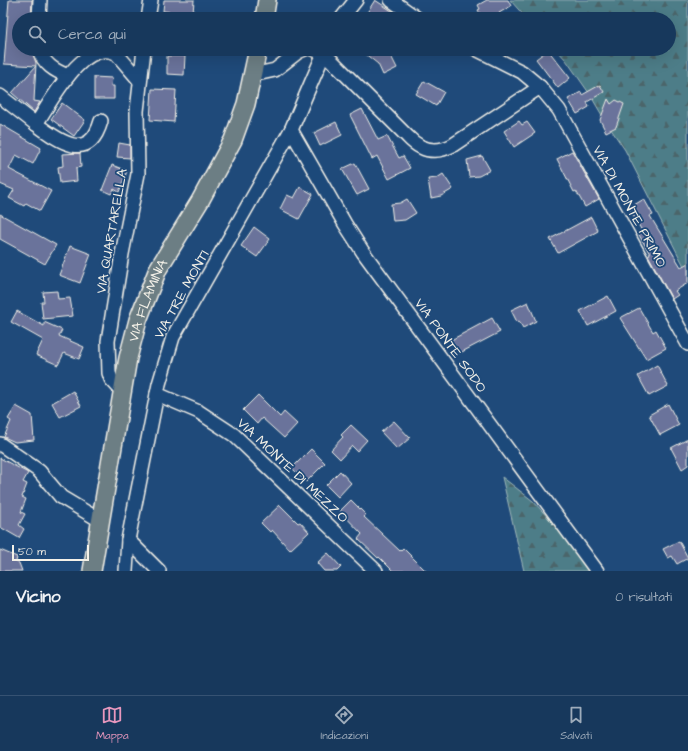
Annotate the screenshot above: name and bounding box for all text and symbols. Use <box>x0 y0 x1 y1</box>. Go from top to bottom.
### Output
search box <box>12 12 676 56</box>
icon: search <box>26 23 48 45</box>
text: Cerca qui <box>58 24 126 45</box>
street label: VIA DI MONTE PRIMO <box>587 142 671 271</box>
street label: VIA QUARTARELLA <box>91 167 133 295</box>
street label: VIA TRE MONTI <box>149 246 215 342</box>
street label: VIA FLAMINIA <box>124 255 173 344</box>
street label: VIA PONTE SODO <box>409 294 491 397</box>
street label: VIA MONTE DI MEZZO <box>232 414 352 528</box>
scale bar <box>12 543 89 562</box>
text: 50 m <box>18 544 46 559</box>
text: Vicino <box>16 585 61 609</box>
text: 0 risultati <box>615 588 672 606</box>
tab: Mappa <box>96 704 129 743</box>
tab: Indicazioni <box>321 704 368 743</box>
tab: Salvati <box>560 704 592 743</box>

